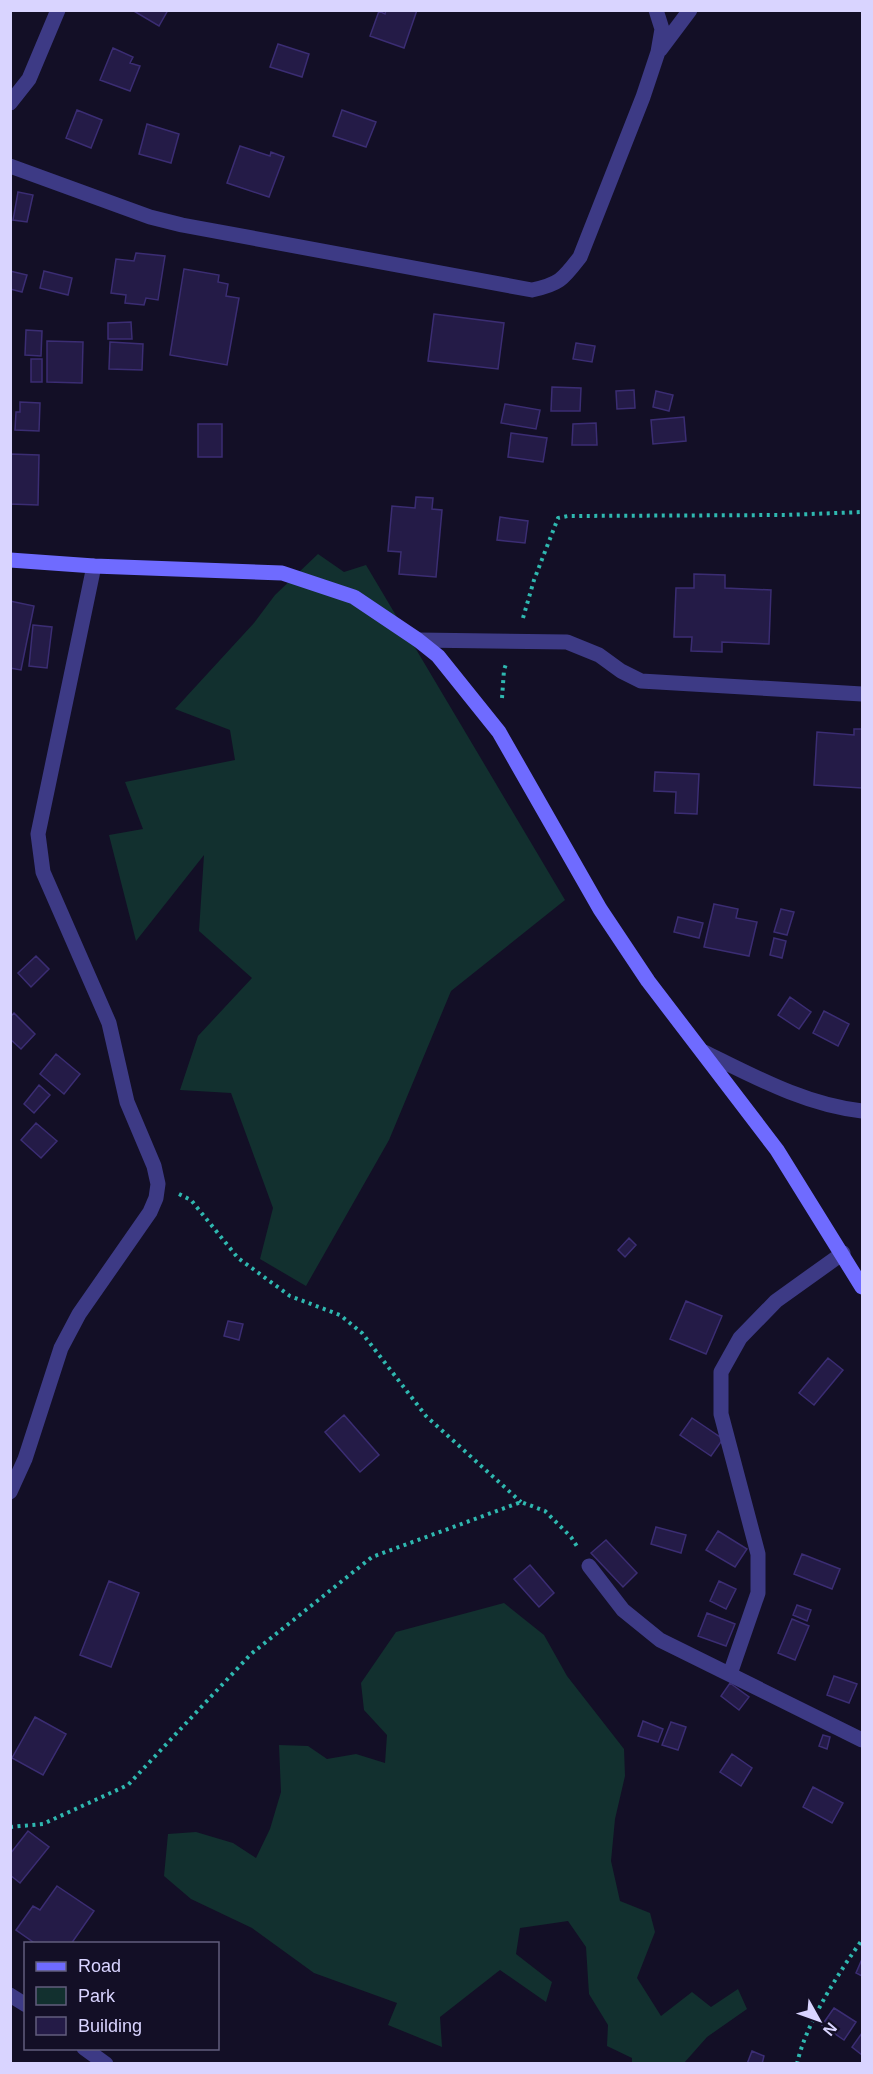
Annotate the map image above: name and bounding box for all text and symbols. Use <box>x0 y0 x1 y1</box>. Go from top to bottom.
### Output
legend <box>24 1942 219 2050</box>
text: Road <box>78 1956 121 1976</box>
text: Park <box>78 1986 116 2006</box>
north arrow <box>789 1990 849 2050</box>
text: Building <box>78 2016 142 2036</box>
text: N <box>820 2019 840 2039</box>

